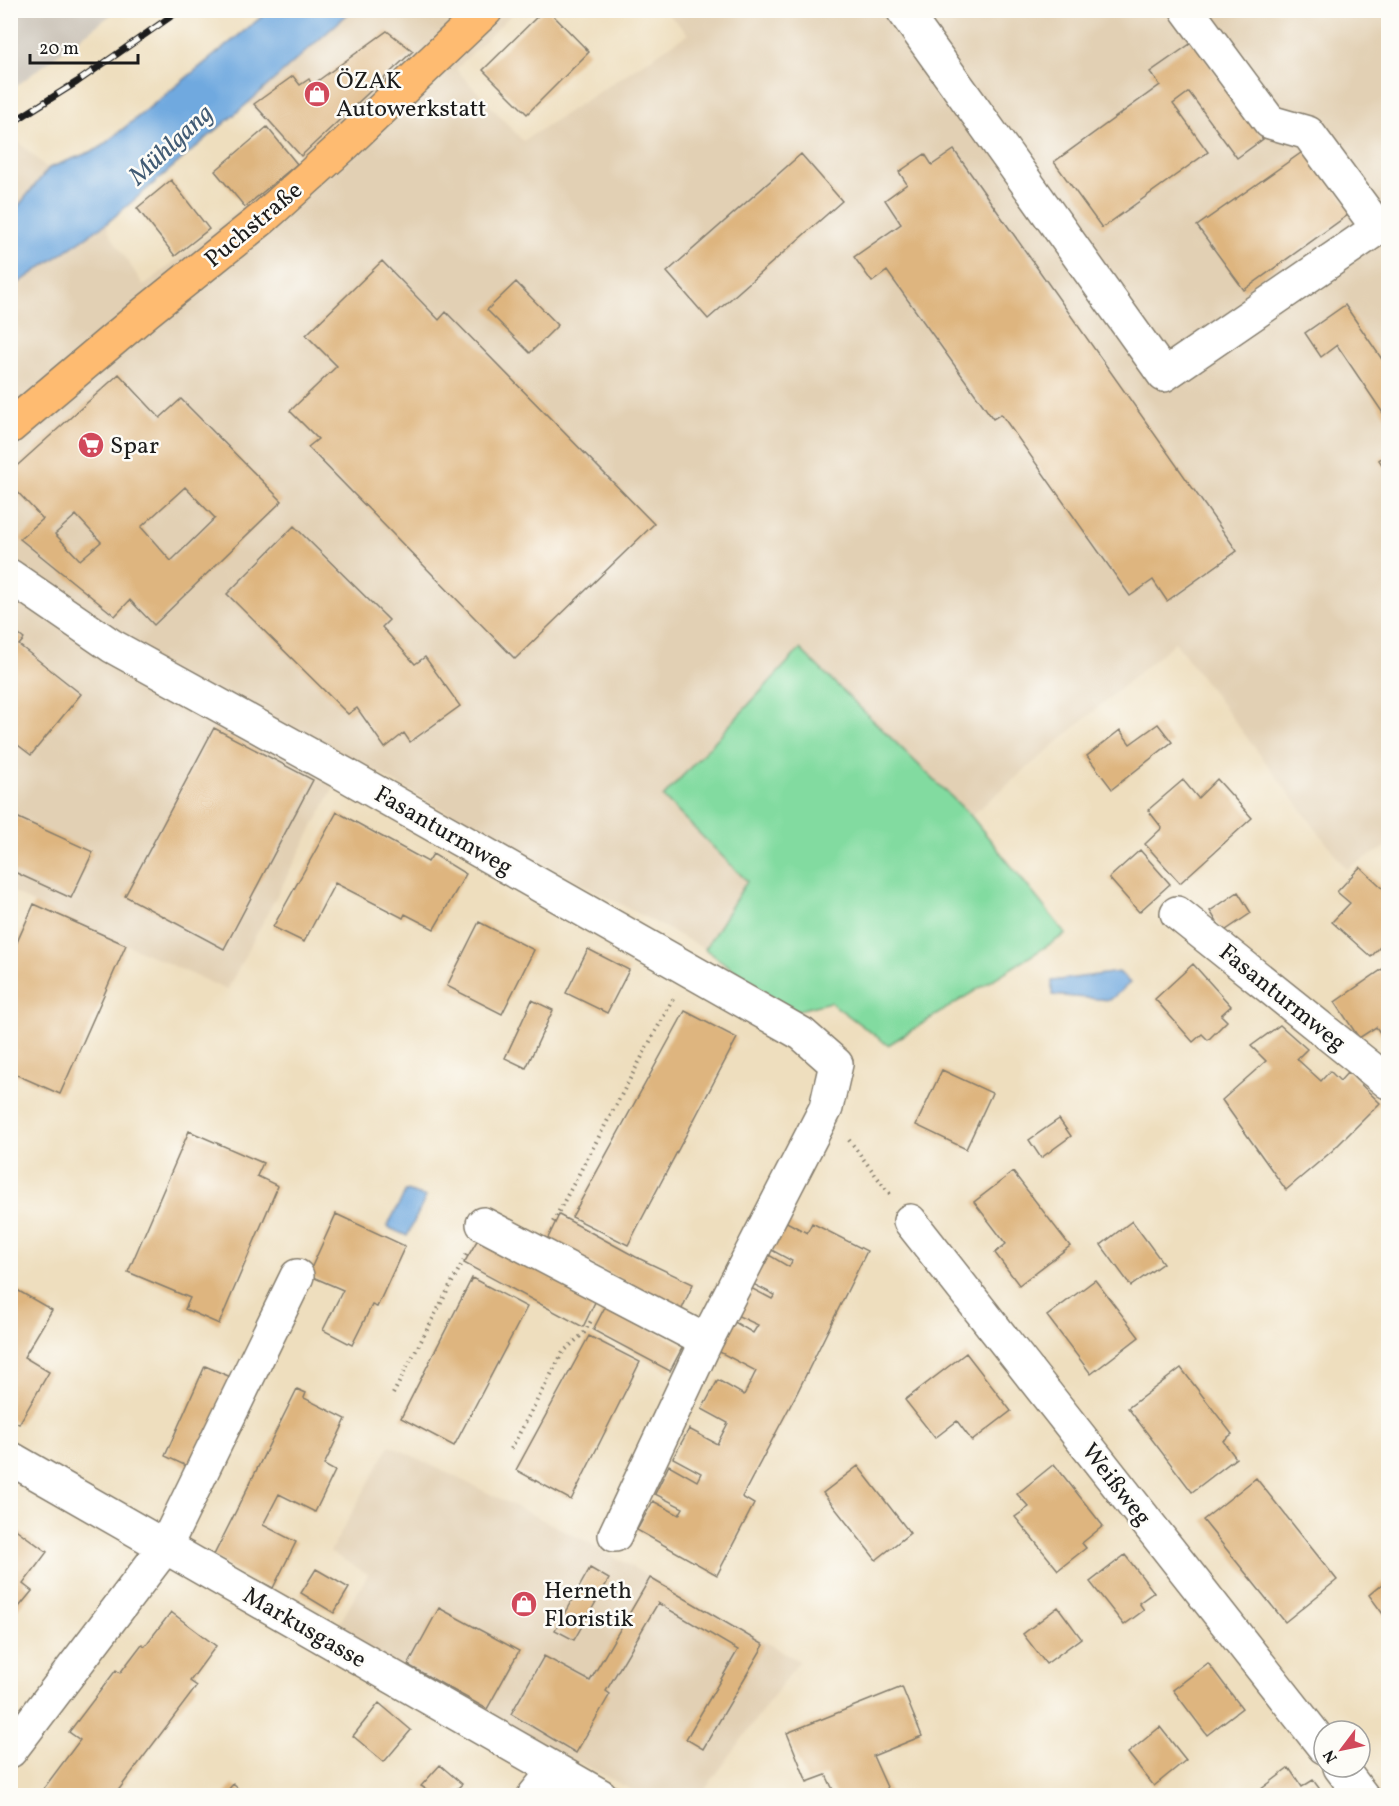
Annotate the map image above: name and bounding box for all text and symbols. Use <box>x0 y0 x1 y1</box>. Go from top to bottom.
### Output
scale bar <box>30 27 138 65</box>
text: 20 m <box>39 37 79 62</box>
place label: ÖZAK Autowerkstatt <box>336 65 486 127</box>
shop icon: ÖZAK Autowerkstatt <box>302 79 332 109</box>
water label: Mühlgang <box>120 97 222 195</box>
street label: Puchstraße <box>198 174 311 277</box>
supermarket icon: Spar <box>76 430 106 460</box>
place label: Spar <box>110 430 159 464</box>
street label: Fasanturmweg <box>367 778 519 885</box>
street label: Fasanturmweg <box>1211 937 1353 1061</box>
street label: Weißweg <box>1072 1437 1159 1534</box>
place label: Herneth Floristik <box>544 1575 634 1637</box>
street label: Markusgasse <box>236 1580 372 1678</box>
shop icon: Herneth Floristik <box>509 1589 539 1619</box>
north arrow <box>1312 1719 1372 1779</box>
text: N <box>1318 1745 1343 1767</box>

